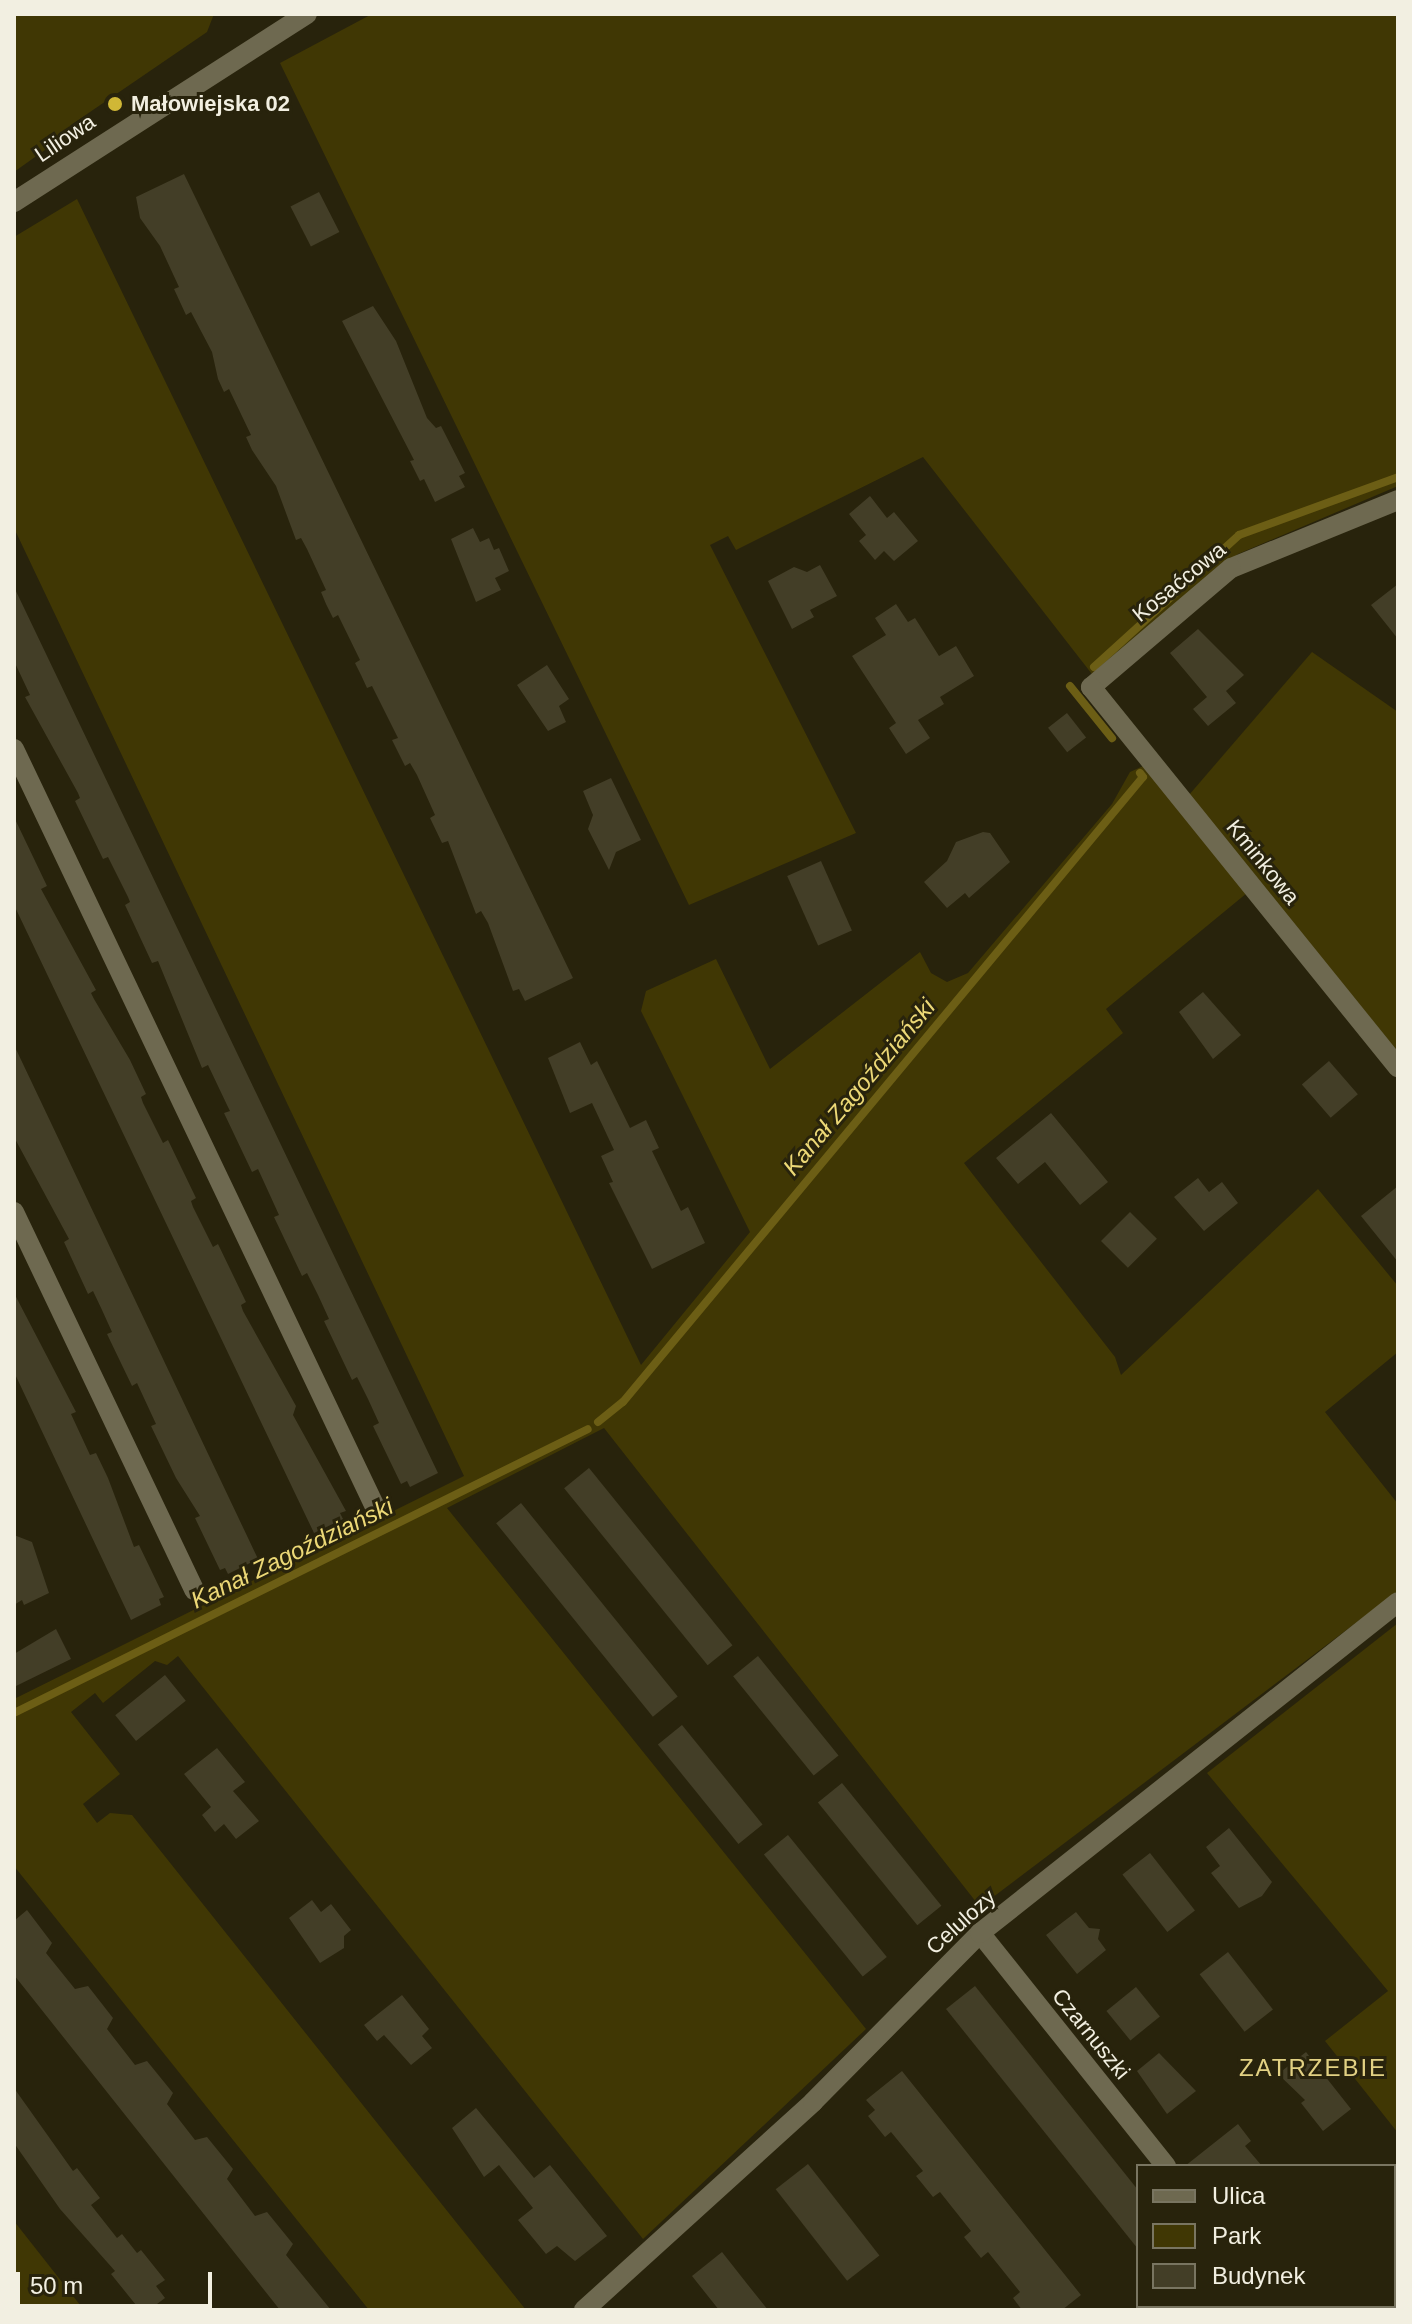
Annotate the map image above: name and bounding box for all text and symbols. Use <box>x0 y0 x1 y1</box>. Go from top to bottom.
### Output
place label: Małowiejska 02 <box>131 91 290 117</box>
marker: Małowiejska 02 <box>106 95 124 113</box>
street label: Liliowa <box>30 108 100 168</box>
street label: Kosaćcowa <box>1127 536 1231 628</box>
street label: Kminkowa <box>1221 814 1305 910</box>
water label: Kanał Zagoździański <box>777 993 941 1181</box>
water label: Kanał Zagoździański <box>186 1492 398 1614</box>
street label: Celulozy <box>921 1884 1001 1960</box>
street label: Czarnuszki <box>1047 1983 1135 2085</box>
district label: ZATRZEBIE <box>1239 2054 1387 2082</box>
legend <box>1136 2164 1396 2308</box>
text: Ulica <box>1212 2182 1265 2209</box>
text: Park <box>1212 2222 1261 2249</box>
scale bar <box>20 2256 216 2306</box>
text: Budynek <box>1212 2262 1305 2289</box>
text: 50 m <box>30 2272 83 2299</box>

